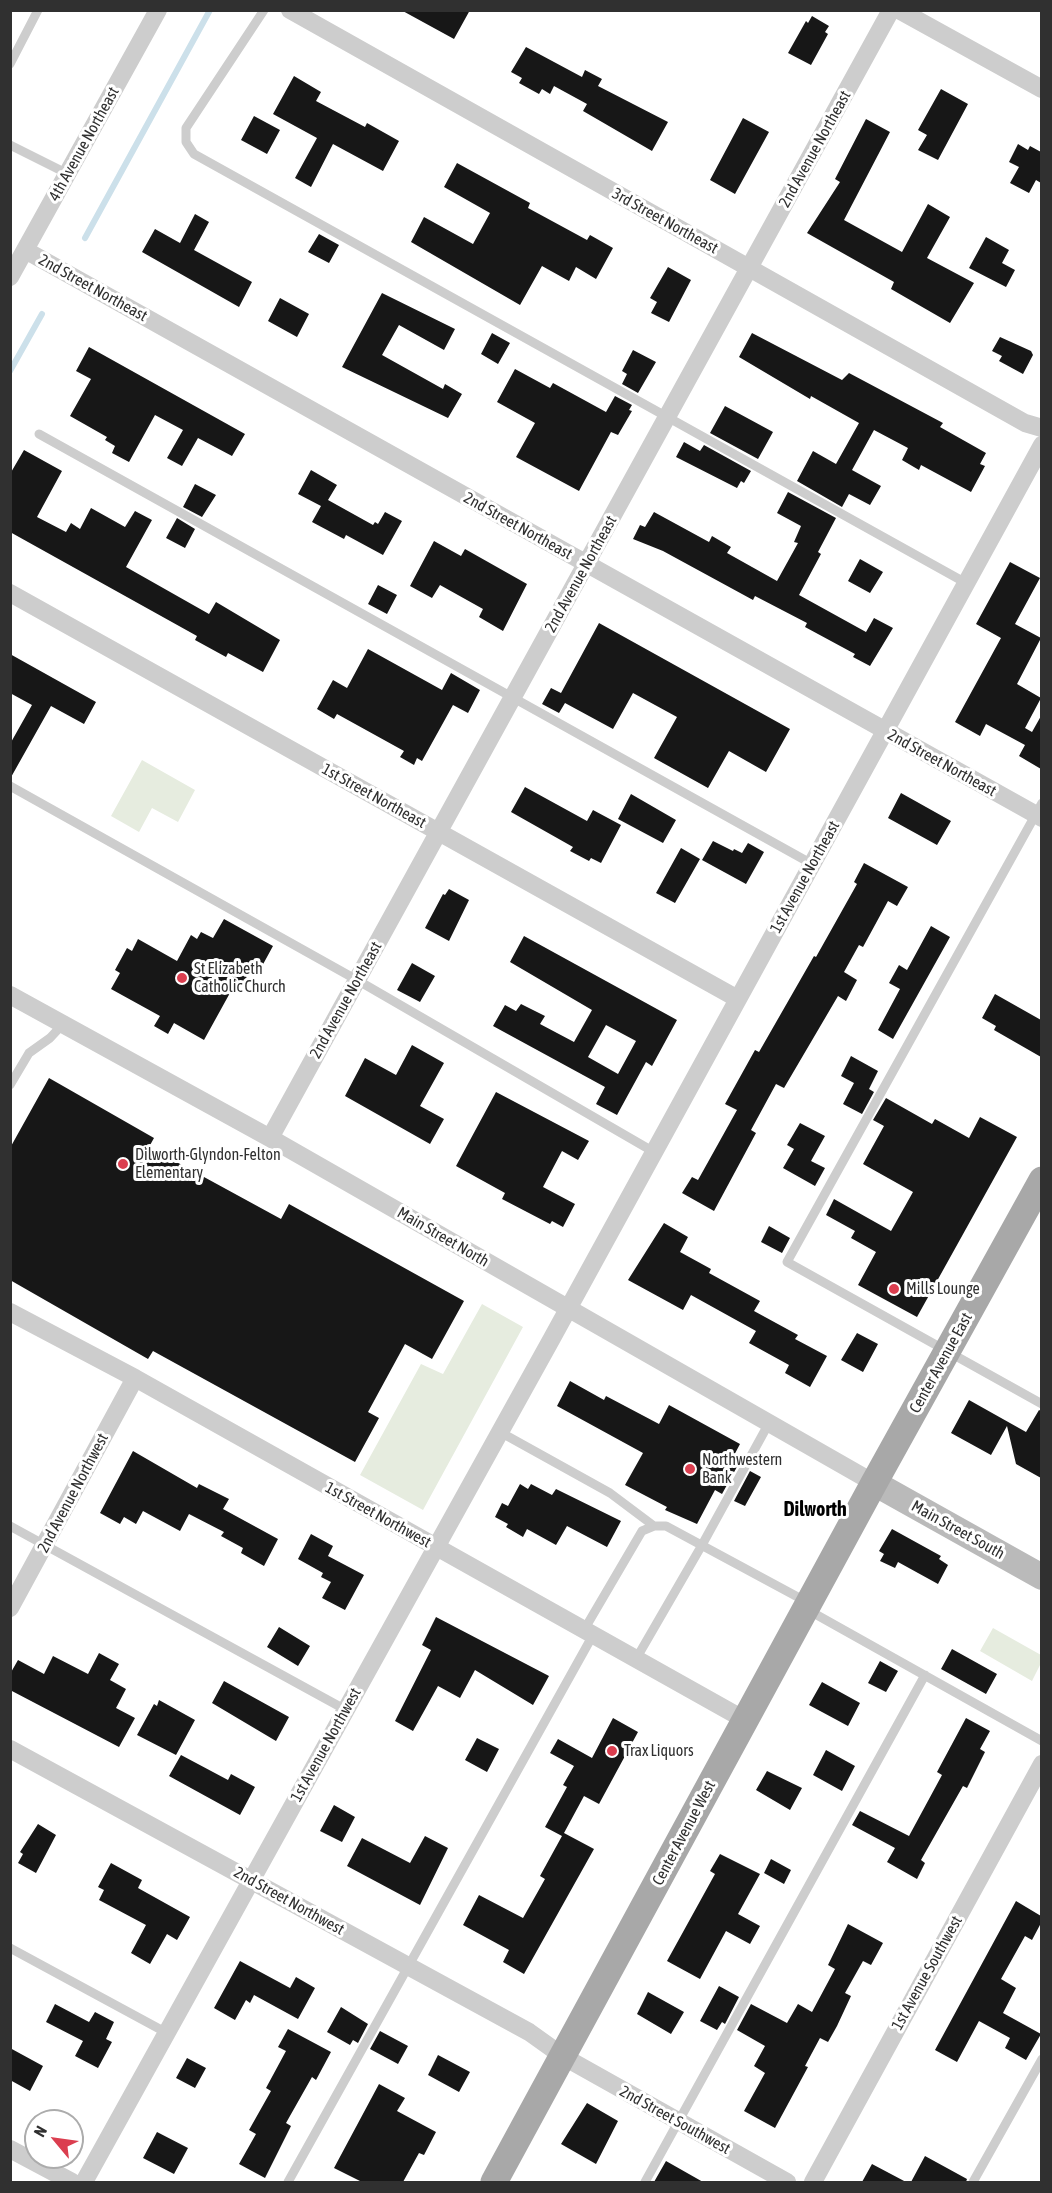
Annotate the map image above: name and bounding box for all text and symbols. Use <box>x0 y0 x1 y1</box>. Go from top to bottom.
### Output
street label: 4th Avenue Northeast <box>45 84 123 204</box>
street label: 2nd Avenue Northeast <box>775 87 855 211</box>
street label: 3rd Street Northeast <box>609 184 721 258</box>
street label: 2nd Street Northeast <box>35 250 151 326</box>
street label: 2nd Street Northeast <box>460 488 576 564</box>
street label: 2nd Avenue Northeast <box>541 512 621 636</box>
street label: 2nd Street Northeast <box>884 725 1000 801</box>
street label: 1st Street Northeast <box>319 759 429 833</box>
street label: 1st Avenue Northeast <box>766 818 844 936</box>
street label: 2nd Avenue Northeast <box>306 938 386 1062</box>
place label: St Elizabeth Catholic Church <box>194 959 286 997</box>
marker: St Elizabeth Catholic Church <box>175 971 189 985</box>
place label: Dilworth-Glyndon-Felton Elementary <box>135 1145 281 1183</box>
marker: Dilworth-Glyndon-Felton Elementary <box>116 1157 130 1171</box>
street label: Main Street North <box>394 1203 492 1271</box>
place label: Mills Lounge <box>906 1279 980 1299</box>
marker: Mills Lounge <box>887 1282 901 1296</box>
street label: Center Avenue East <box>905 1309 977 1417</box>
street label: 2nd Avenue Northwest <box>33 1430 113 1556</box>
place label: Northwestern Bank <box>702 1450 782 1488</box>
marker: Northwestern Bank <box>683 1462 697 1476</box>
street label: 1st Street Northwest <box>322 1478 434 1552</box>
street label: Main Street South <box>908 1497 1008 1563</box>
district label: Dilworth <box>783 1498 847 1522</box>
street label: 1st Avenue Northwest <box>287 1685 365 1805</box>
place label: Trax Liquors <box>624 1741 694 1761</box>
marker: Trax Liquors <box>605 1744 619 1758</box>
street label: Center Avenue West <box>648 1777 720 1889</box>
street label: 2nd Street Northwest <box>230 1863 348 1939</box>
street label: 1st Avenue Southwest <box>888 1913 966 2033</box>
street label: 2nd Street Southwest <box>616 2082 734 2158</box>
north arrow <box>24 2109 84 2169</box>
text: N <box>30 2123 50 2140</box>

